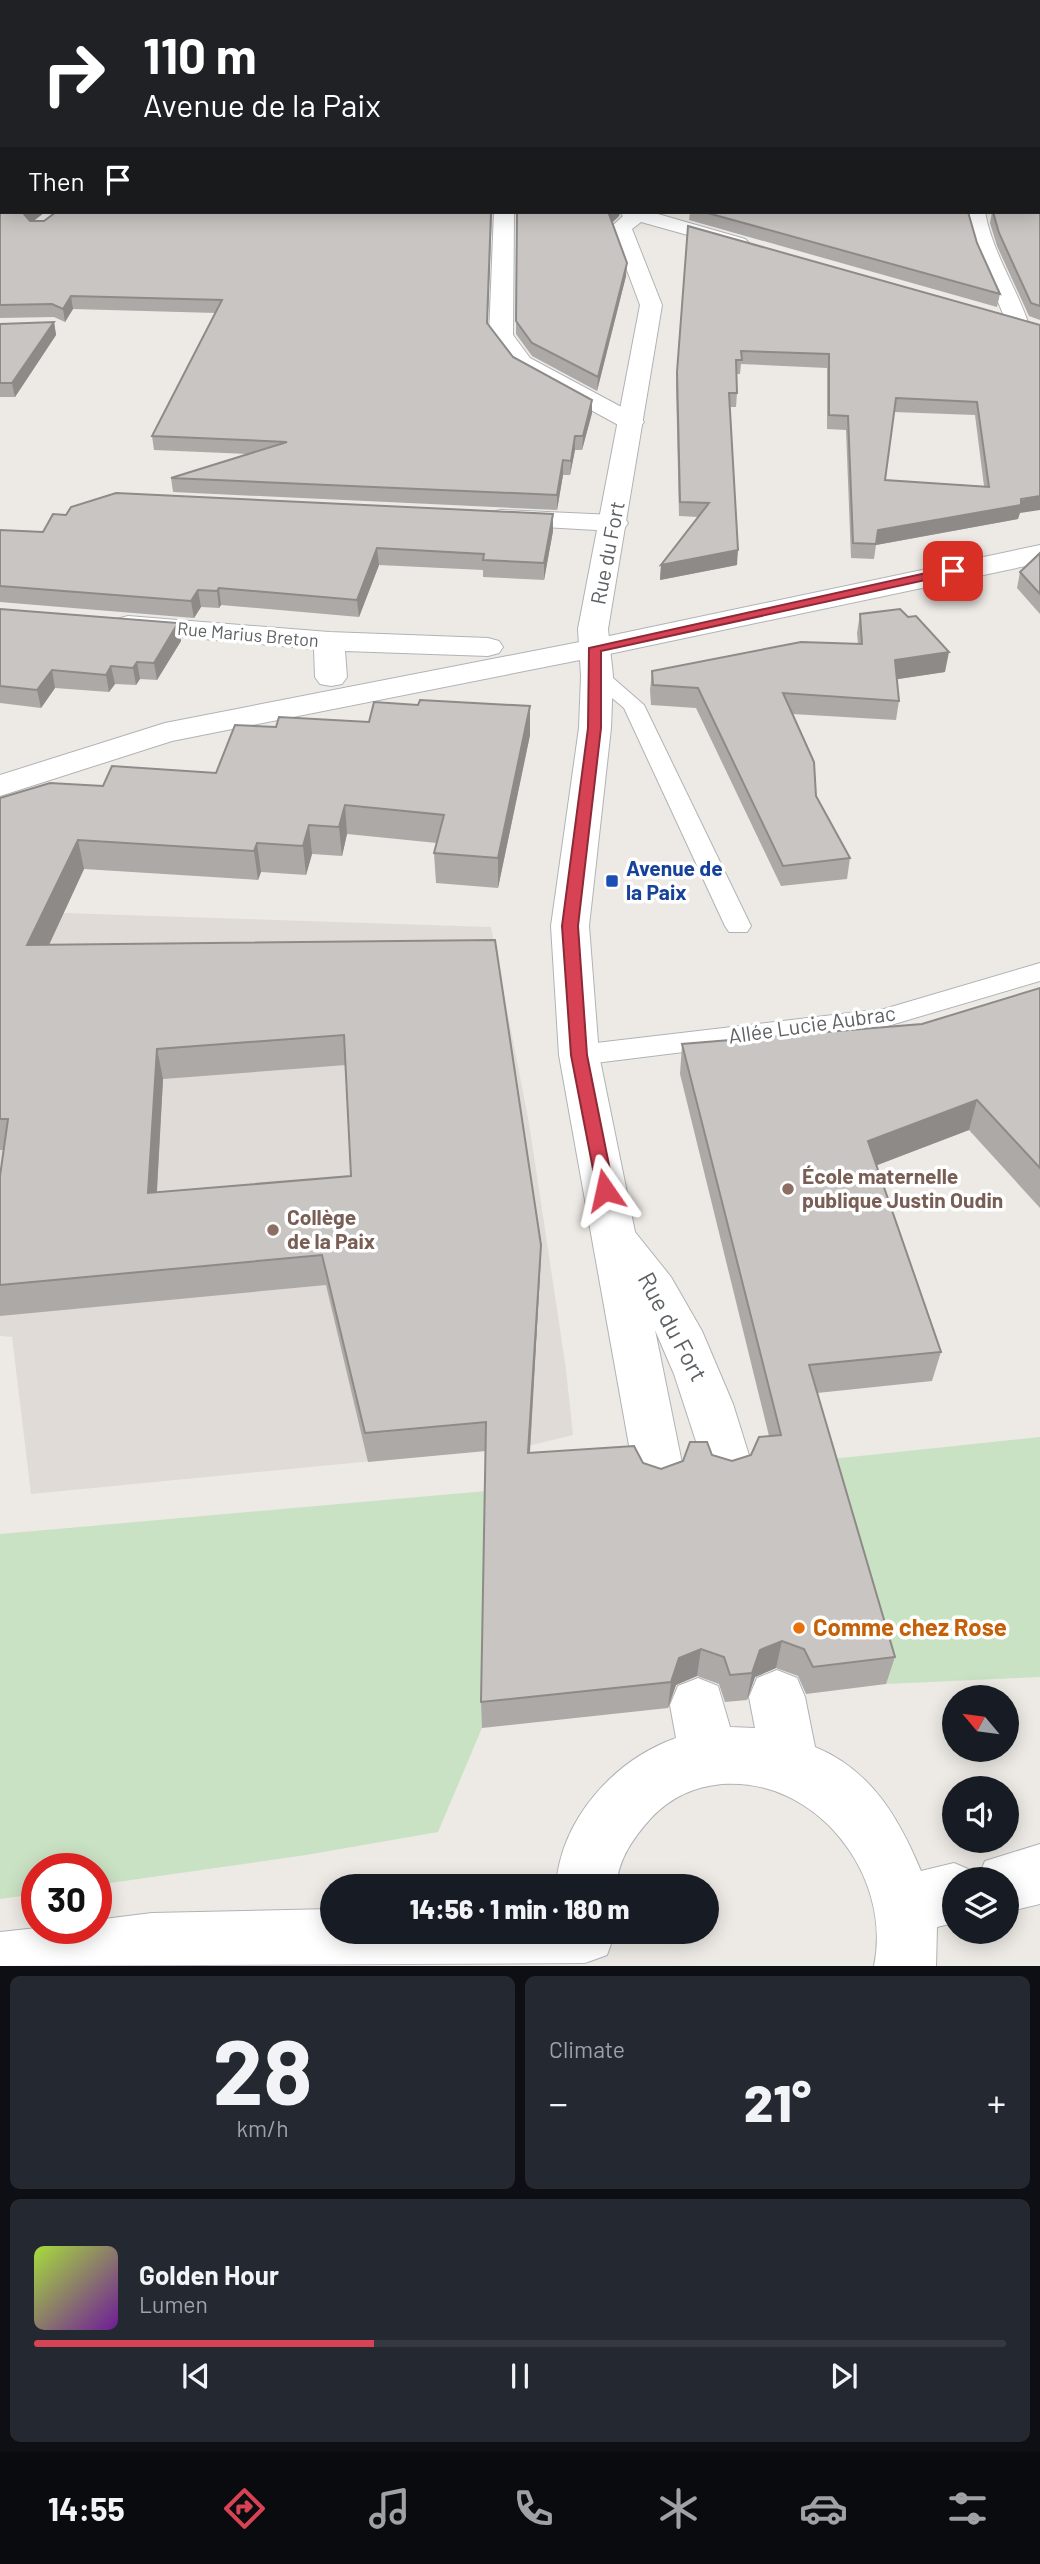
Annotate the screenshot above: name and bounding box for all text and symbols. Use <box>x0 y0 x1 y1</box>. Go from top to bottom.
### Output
text: 110 m <box>143 25 257 84</box>
icon: right <box>28 28 119 119</box>
text: Avenue de la Paix <box>143 85 381 123</box>
icon: arrive <box>99 161 137 199</box>
text: Then <box>28 165 85 196</box>
street label: Rue du Fort <box>584 499 629 606</box>
pin <box>923 541 983 601</box>
icon: arrive <box>934 552 972 590</box>
street label: Rue Marius Breton <box>176 617 320 651</box>
place label: Avenue de la Paix <box>626 855 723 904</box>
marker: Avenue de la Paix <box>604 873 620 889</box>
street label: Allée Lucie Aubrac <box>727 999 897 1048</box>
position arrow <box>568 1153 642 1227</box>
place label: École maternelle publique Justin Oudin <box>802 1163 1003 1212</box>
marker: École maternelle publique Justin Oudin <box>780 1181 796 1197</box>
place label: Collège de la Paix <box>287 1204 375 1253</box>
marker: Collège de la Paix <box>265 1222 281 1238</box>
street label: Rue du Fort <box>632 1267 714 1386</box>
place label: Comme chez Rose <box>813 1612 1007 1641</box>
marker: Comme chez Rose <box>791 1620 807 1636</box>
north arrow <box>942 1685 1018 1762</box>
map controls <box>942 1685 1019 1944</box>
button: sound <box>942 1776 1019 1853</box>
speed limit sign: 30 <box>21 1853 112 1944</box>
button: layers <box>942 1867 1019 1944</box>
text: 14:56 · 1 min · 180 m <box>410 1893 629 1924</box>
text: 28 <box>212 2014 313 2123</box>
text: Climate <box>549 2035 625 2063</box>
text: 21° <box>744 2070 811 2132</box>
text: − <box>549 2079 568 2125</box>
text: + <box>987 2079 1006 2125</box>
text: km/h <box>236 2114 289 2142</box>
text: Golden Hour <box>139 2259 279 2290</box>
text: Lumen <box>139 2290 208 2318</box>
icon: previous <box>177 2357 215 2395</box>
icon: pause <box>501 2357 539 2395</box>
icon: next <box>825 2357 863 2395</box>
icon: directions <box>220 2484 269 2533</box>
icon: music <box>365 2484 414 2533</box>
icon: phone <box>509 2484 558 2533</box>
icon: climate <box>654 2484 703 2533</box>
icon: car <box>799 2484 848 2533</box>
icon: filters <box>943 2484 992 2533</box>
text: 14:55 <box>48 2489 125 2527</box>

